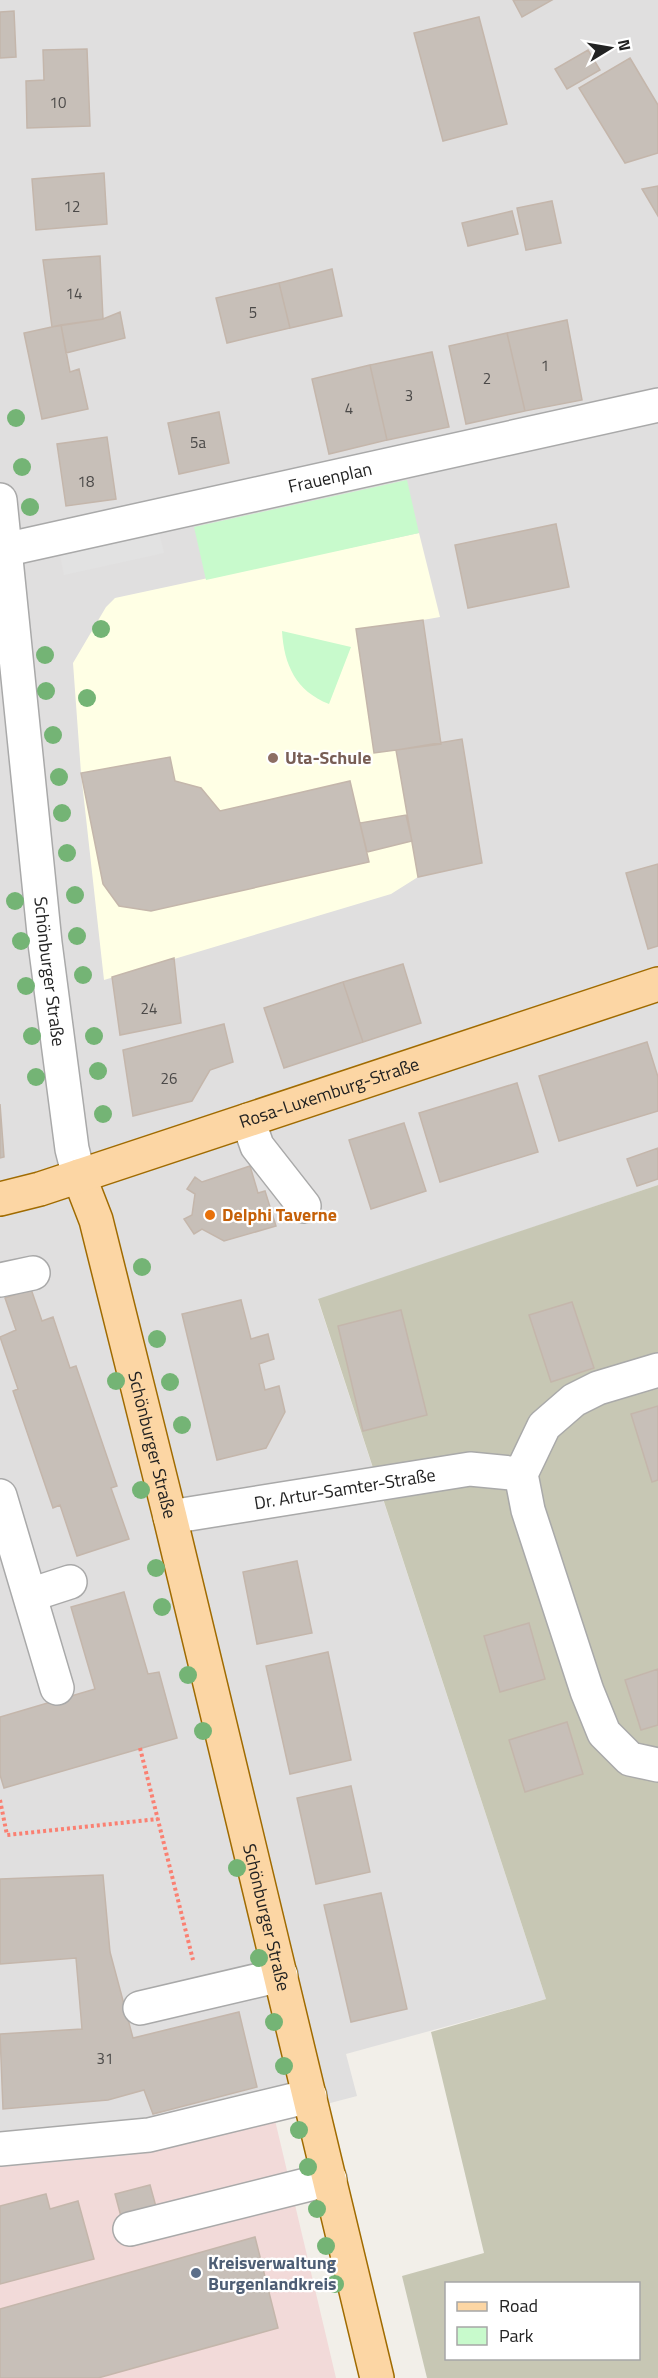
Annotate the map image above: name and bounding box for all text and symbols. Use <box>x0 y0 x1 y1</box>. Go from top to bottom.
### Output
north arrow <box>580 18 640 78</box>
text: N <box>612 37 638 53</box>
house number: 10 <box>50 91 66 114</box>
house number: 12 <box>64 195 80 218</box>
house number: 14 <box>66 282 82 305</box>
house number: 5 <box>249 301 257 324</box>
house number: 1 <box>541 354 549 377</box>
house number: 2 <box>483 367 491 390</box>
house number: 3 <box>405 384 413 407</box>
house number: 4 <box>345 397 353 420</box>
house number: 5a <box>190 431 206 454</box>
street label: Frauenplan <box>286 455 374 500</box>
house number: 18 <box>78 470 94 493</box>
place label: Uta-Schule <box>285 744 371 771</box>
marker: Uta-Schule <box>266 751 280 765</box>
street label: Schönburger Straße <box>27 895 72 1048</box>
house number: 24 <box>141 997 157 1020</box>
street label: Rosa-Luxemburg-Straße <box>236 1050 423 1135</box>
house number: 26 <box>161 1067 177 1090</box>
place label: Delphi Taverne <box>222 1201 337 1228</box>
marker: Delphi Taverne <box>203 1208 217 1222</box>
street label: Schönburger Straße <box>121 1368 184 1521</box>
street label: Dr. Artur-Samter-Straße <box>252 1461 437 1516</box>
street label: Schönburger Straße <box>236 1841 297 1994</box>
house number: 31 <box>97 2047 113 2070</box>
place label: Kreisverwaltung Burgenlandkreis <box>208 2249 337 2297</box>
marker: Kreisverwaltung Burgenlandkreis <box>189 2266 203 2280</box>
legend <box>445 2282 640 2360</box>
text: Road <box>499 2292 538 2319</box>
text: Park <box>499 2322 534 2349</box>

